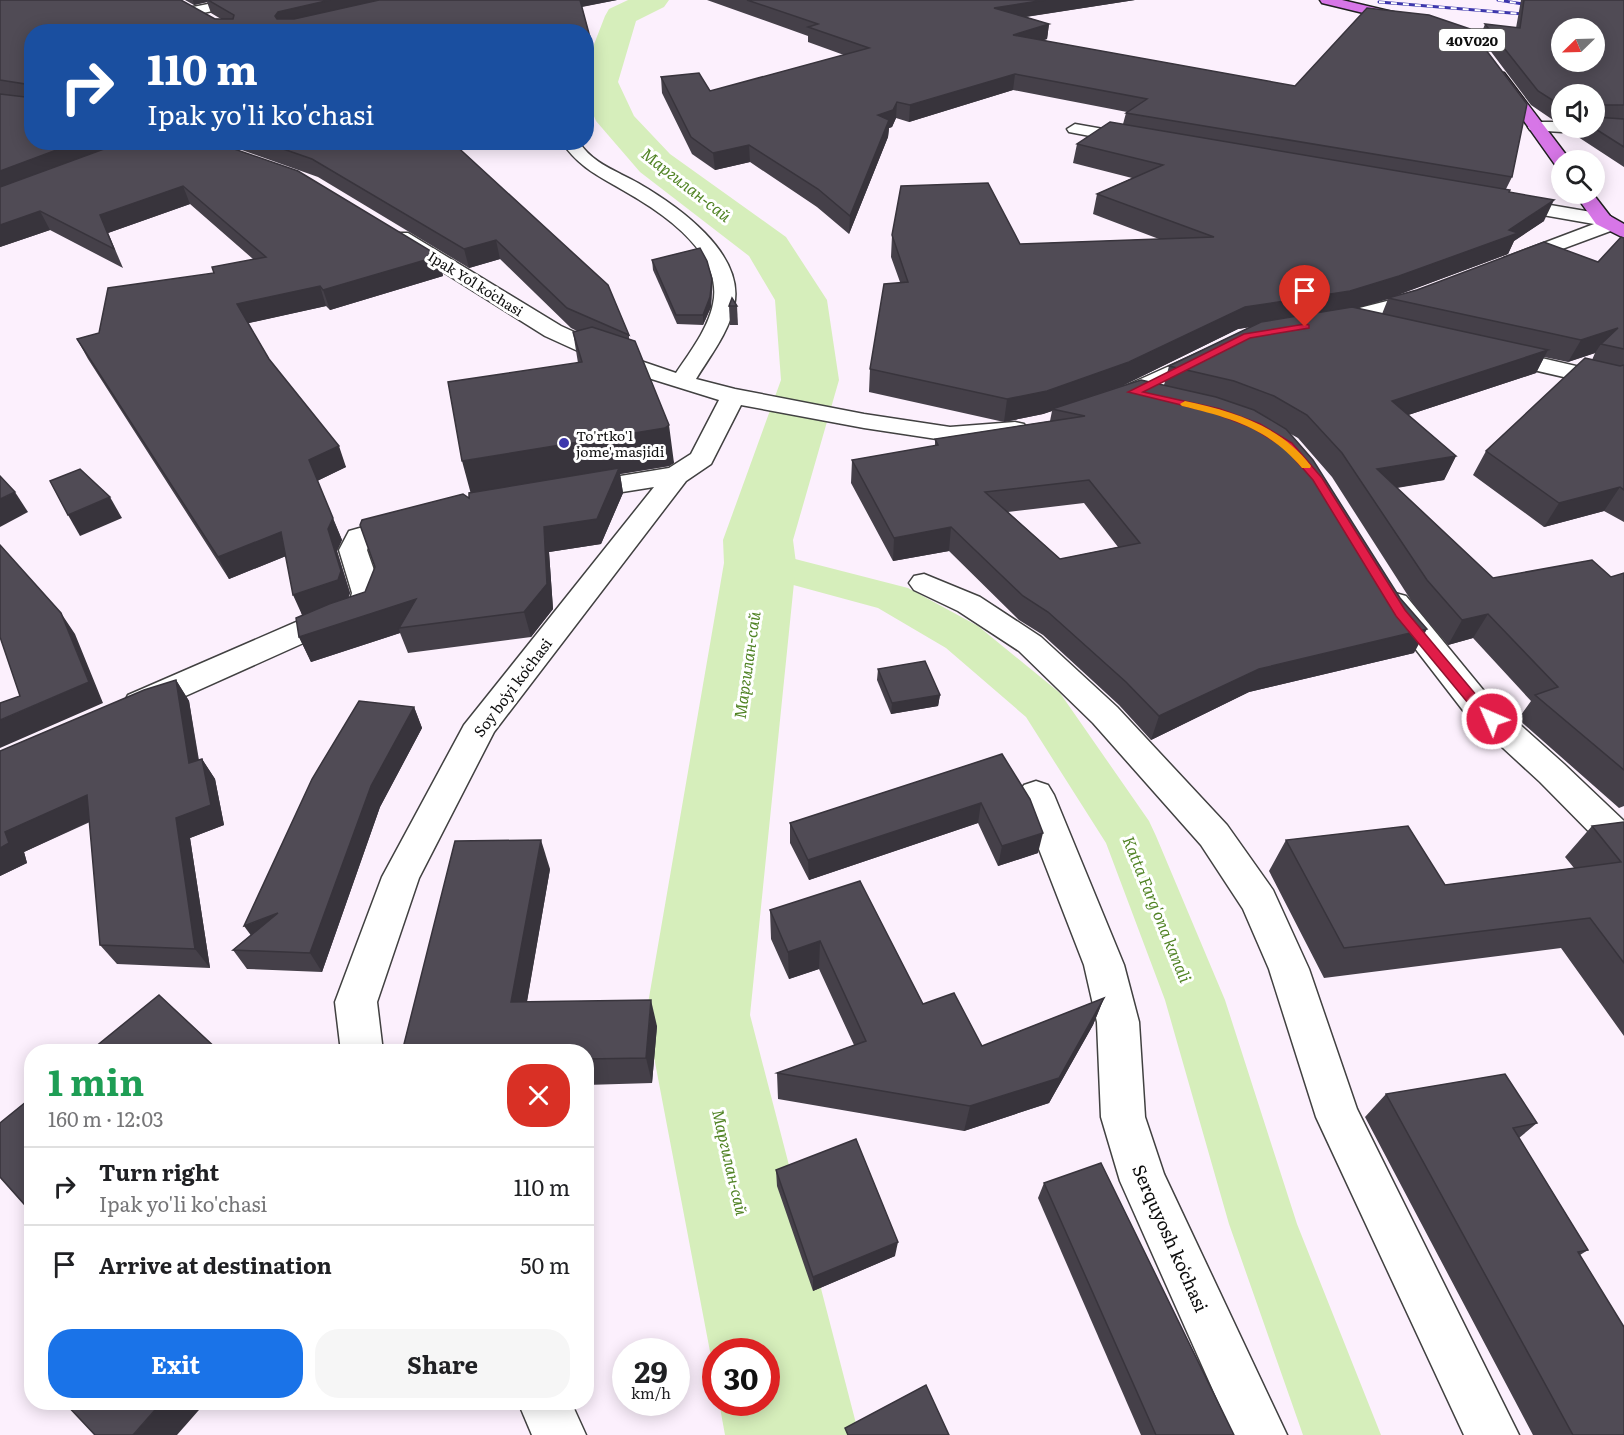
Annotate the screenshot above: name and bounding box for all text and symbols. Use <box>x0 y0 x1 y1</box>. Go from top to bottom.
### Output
north arrow <box>1551 18 1605 72</box>
map controls <box>1551 18 1605 204</box>
road number: 40V020 <box>1439 29 1505 51</box>
text: 110 m <box>147 36 258 98</box>
icon: right <box>48 48 126 126</box>
button: sound <box>1551 84 1605 138</box>
text: Ipak yo'li ko'chasi <box>147 93 374 133</box>
water label: Маргилан-сай <box>637 141 737 227</box>
button: search <box>1551 150 1605 204</box>
street label: Ipak Yoʻl koʻchasi <box>425 246 528 320</box>
pin <box>1279 265 1330 327</box>
icon: arrive <box>1288 274 1321 307</box>
place label: To'rtko'l jome' masjidi <box>576 425 665 461</box>
marker: To'rtko'l jome' masjidi <box>557 436 571 450</box>
water label: Маргилан-сай <box>727 609 765 720</box>
street label: Soy boʻyi koʻchasi <box>467 633 557 741</box>
position arrow <box>1460 687 1524 751</box>
water label: Katta Farg'ona kanali <box>1118 832 1198 986</box>
text: 1 min <box>48 1054 144 1107</box>
button: close <box>507 1064 570 1127</box>
text: 160 m · 12:03 <box>48 1103 164 1133</box>
water label: Маргилан-сай <box>707 1107 755 1218</box>
text: Turn right <box>99 1155 219 1188</box>
street label: Serquyosh koʻchasi <box>1126 1160 1216 1316</box>
icon: right <box>48 1170 81 1203</box>
text: 110 m <box>514 1170 570 1203</box>
text: Ipak yo'li ko'chasi <box>99 1188 267 1218</box>
icon: arrive <box>48 1248 81 1281</box>
text: Arrive at destination <box>99 1248 332 1281</box>
text: 50 m <box>520 1248 570 1281</box>
button: Exit <box>48 1329 303 1398</box>
button: Share <box>315 1329 570 1398</box>
speed limit sign: 30 <box>702 1338 780 1416</box>
text: 29 <box>634 1348 668 1392</box>
text: km/h <box>631 1381 671 1404</box>

